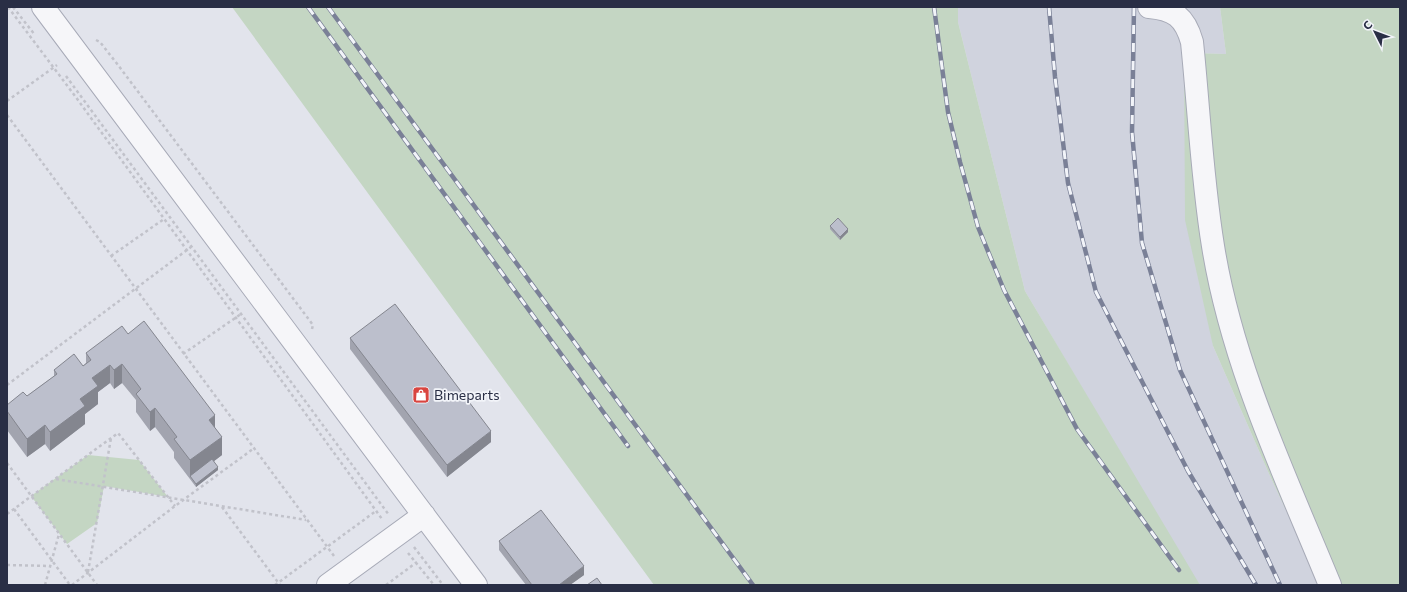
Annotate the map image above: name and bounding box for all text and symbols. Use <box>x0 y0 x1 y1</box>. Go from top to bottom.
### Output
north arrow <box>1355 12 1395 52</box>
text: С <box>1360 17 1375 32</box>
shop icon: Bimeparts <box>411 385 431 405</box>
place label: Bimeparts <box>434 386 500 403</box>

